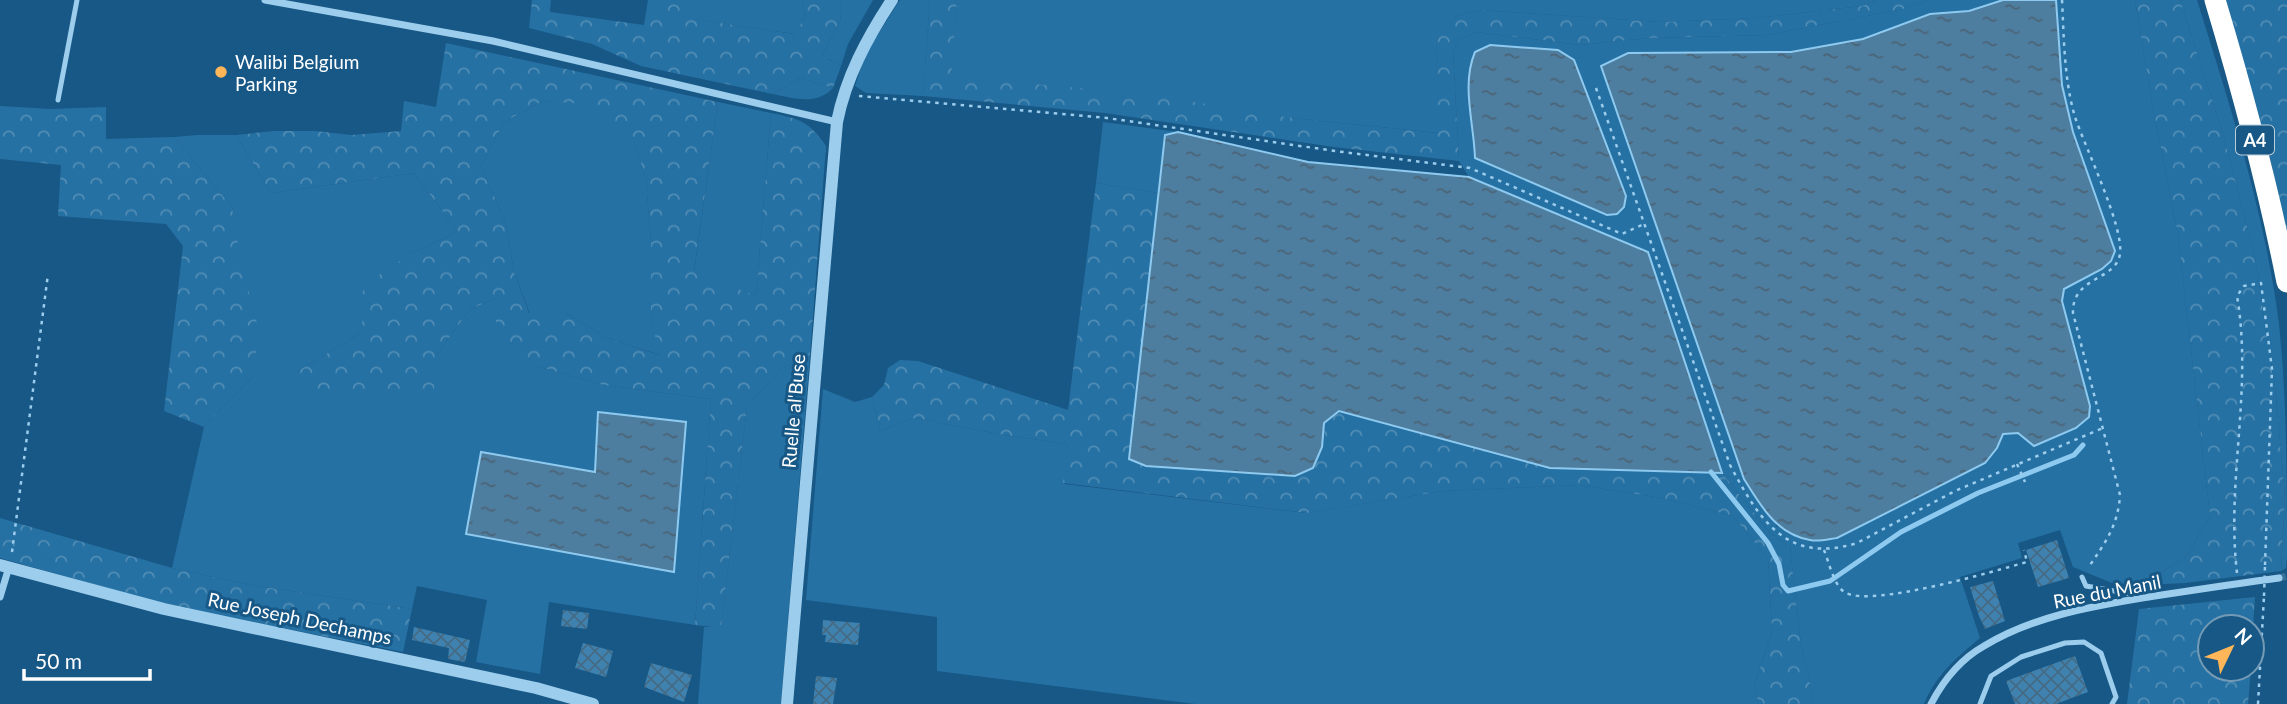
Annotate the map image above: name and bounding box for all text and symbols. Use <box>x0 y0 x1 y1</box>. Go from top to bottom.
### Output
place label: Walibi Belgium Parking <box>235 50 359 95</box>
marker: Walibi Belgium Parking <box>213 64 229 80</box>
road number: A4 <box>2236 125 2274 154</box>
street label: Ruelle al'Buse <box>777 353 809 469</box>
street label: Rue du Manil <box>2051 569 2163 613</box>
street label: Rue Joseph Dechamps <box>206 587 394 649</box>
north arrow <box>2196 613 2266 683</box>
text: N <box>2230 623 2257 649</box>
scale bar <box>24 638 150 682</box>
text: 50 m <box>35 648 82 673</box>

